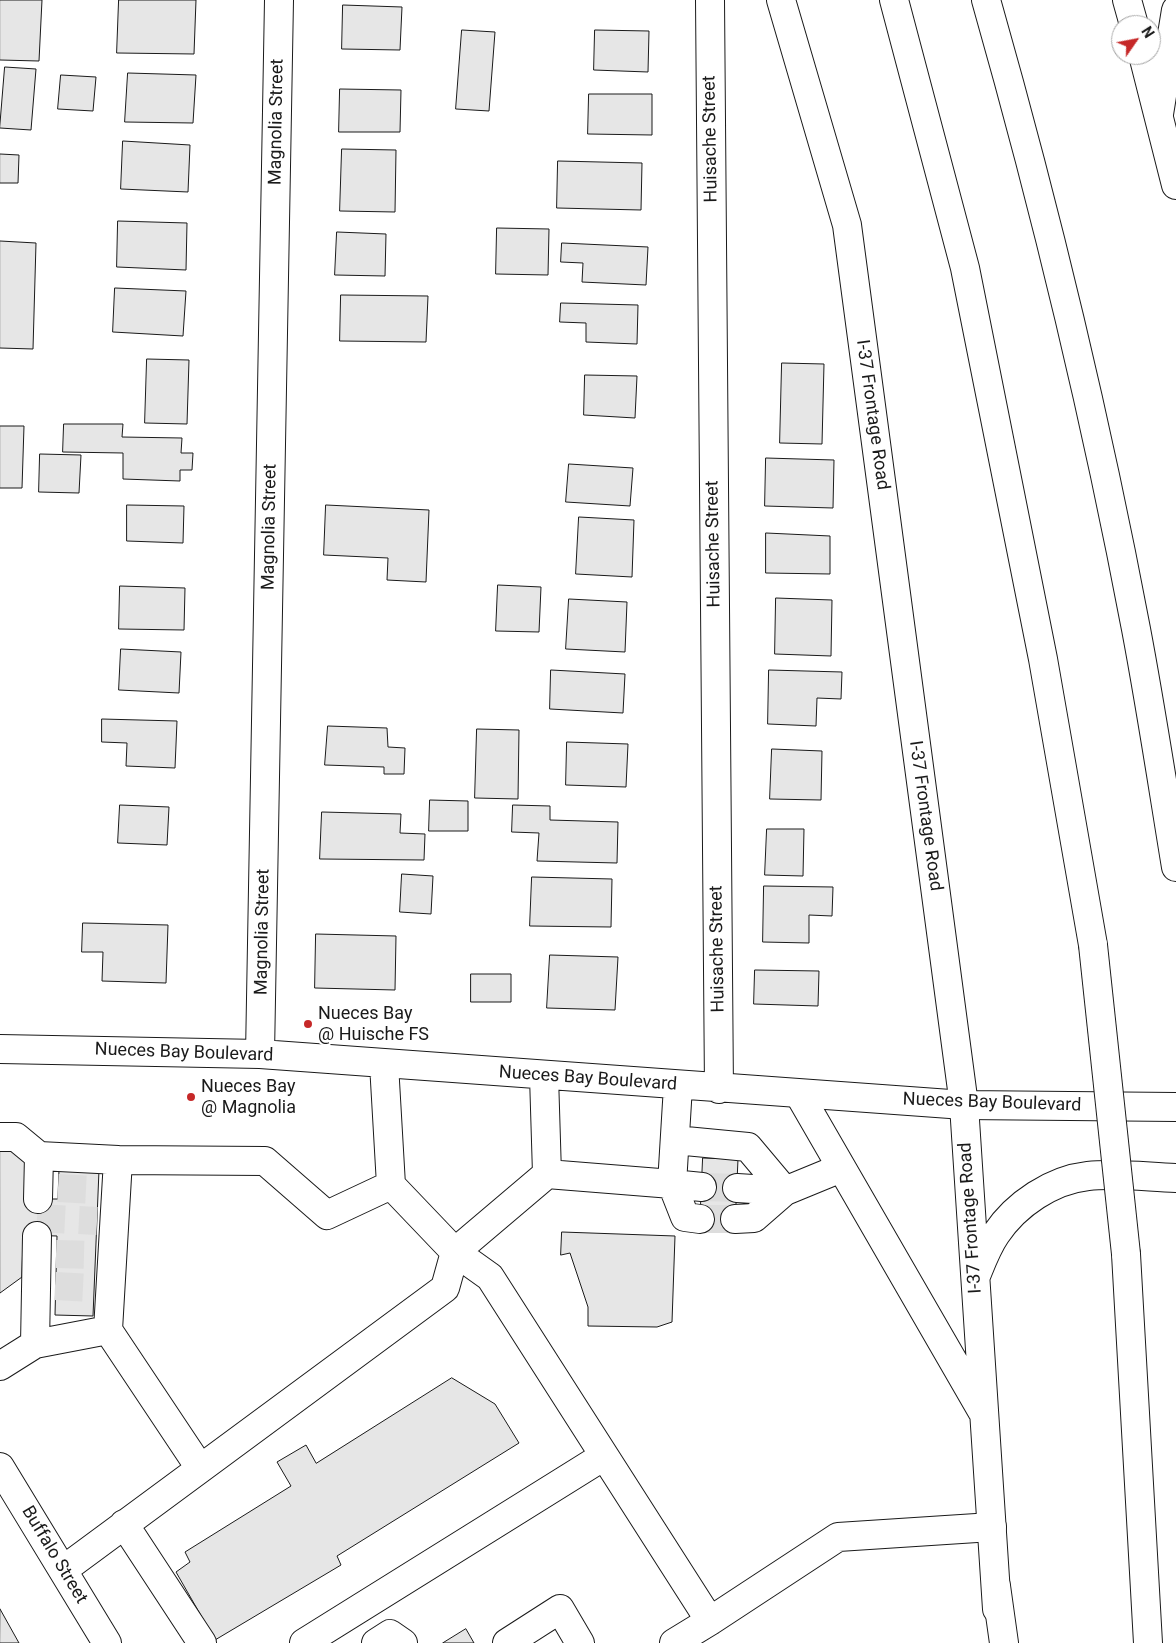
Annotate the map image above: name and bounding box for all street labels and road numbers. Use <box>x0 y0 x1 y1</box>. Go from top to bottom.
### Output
street label: Magnolia Street <box>265 59 289 185</box>
street label: Huisache Street <box>699 75 723 203</box>
street label: I-37 Frontage Road <box>851 338 893 492</box>
street label: Magnolia Street <box>258 464 282 590</box>
street label: Huisache Street <box>702 480 726 608</box>
street label: I-37 Frontage Road <box>904 739 946 893</box>
street label: Magnolia Street <box>251 869 275 995</box>
street label: Huisache Street <box>706 885 730 1013</box>
street label: Nueces Bay Boulevard <box>94 1039 274 1067</box>
street label: Nueces Bay Boulevard <box>498 1062 678 1096</box>
street label: Nueces Bay Boulevard <box>902 1089 1082 1117</box>
street label: I-37 Frontage Road <box>955 1142 987 1294</box>
street label: Buffalo Street <box>16 1502 92 1608</box>

